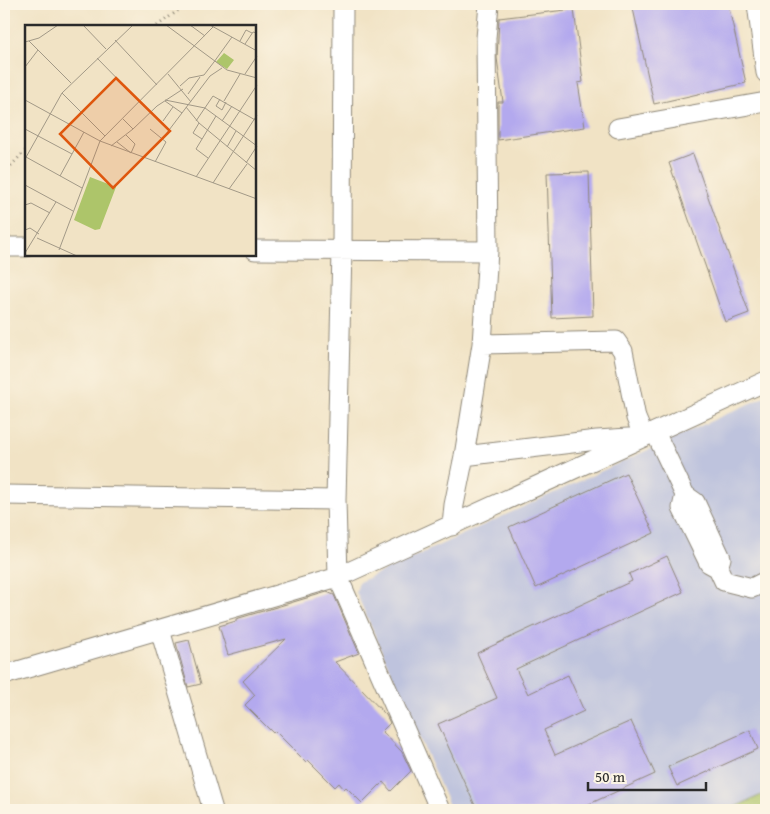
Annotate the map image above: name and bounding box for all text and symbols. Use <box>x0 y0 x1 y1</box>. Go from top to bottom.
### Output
inset map <box>25 25 256 256</box>
scale bar <box>588 759 705 791</box>
text: 50 m <box>595 766 626 787</box>

